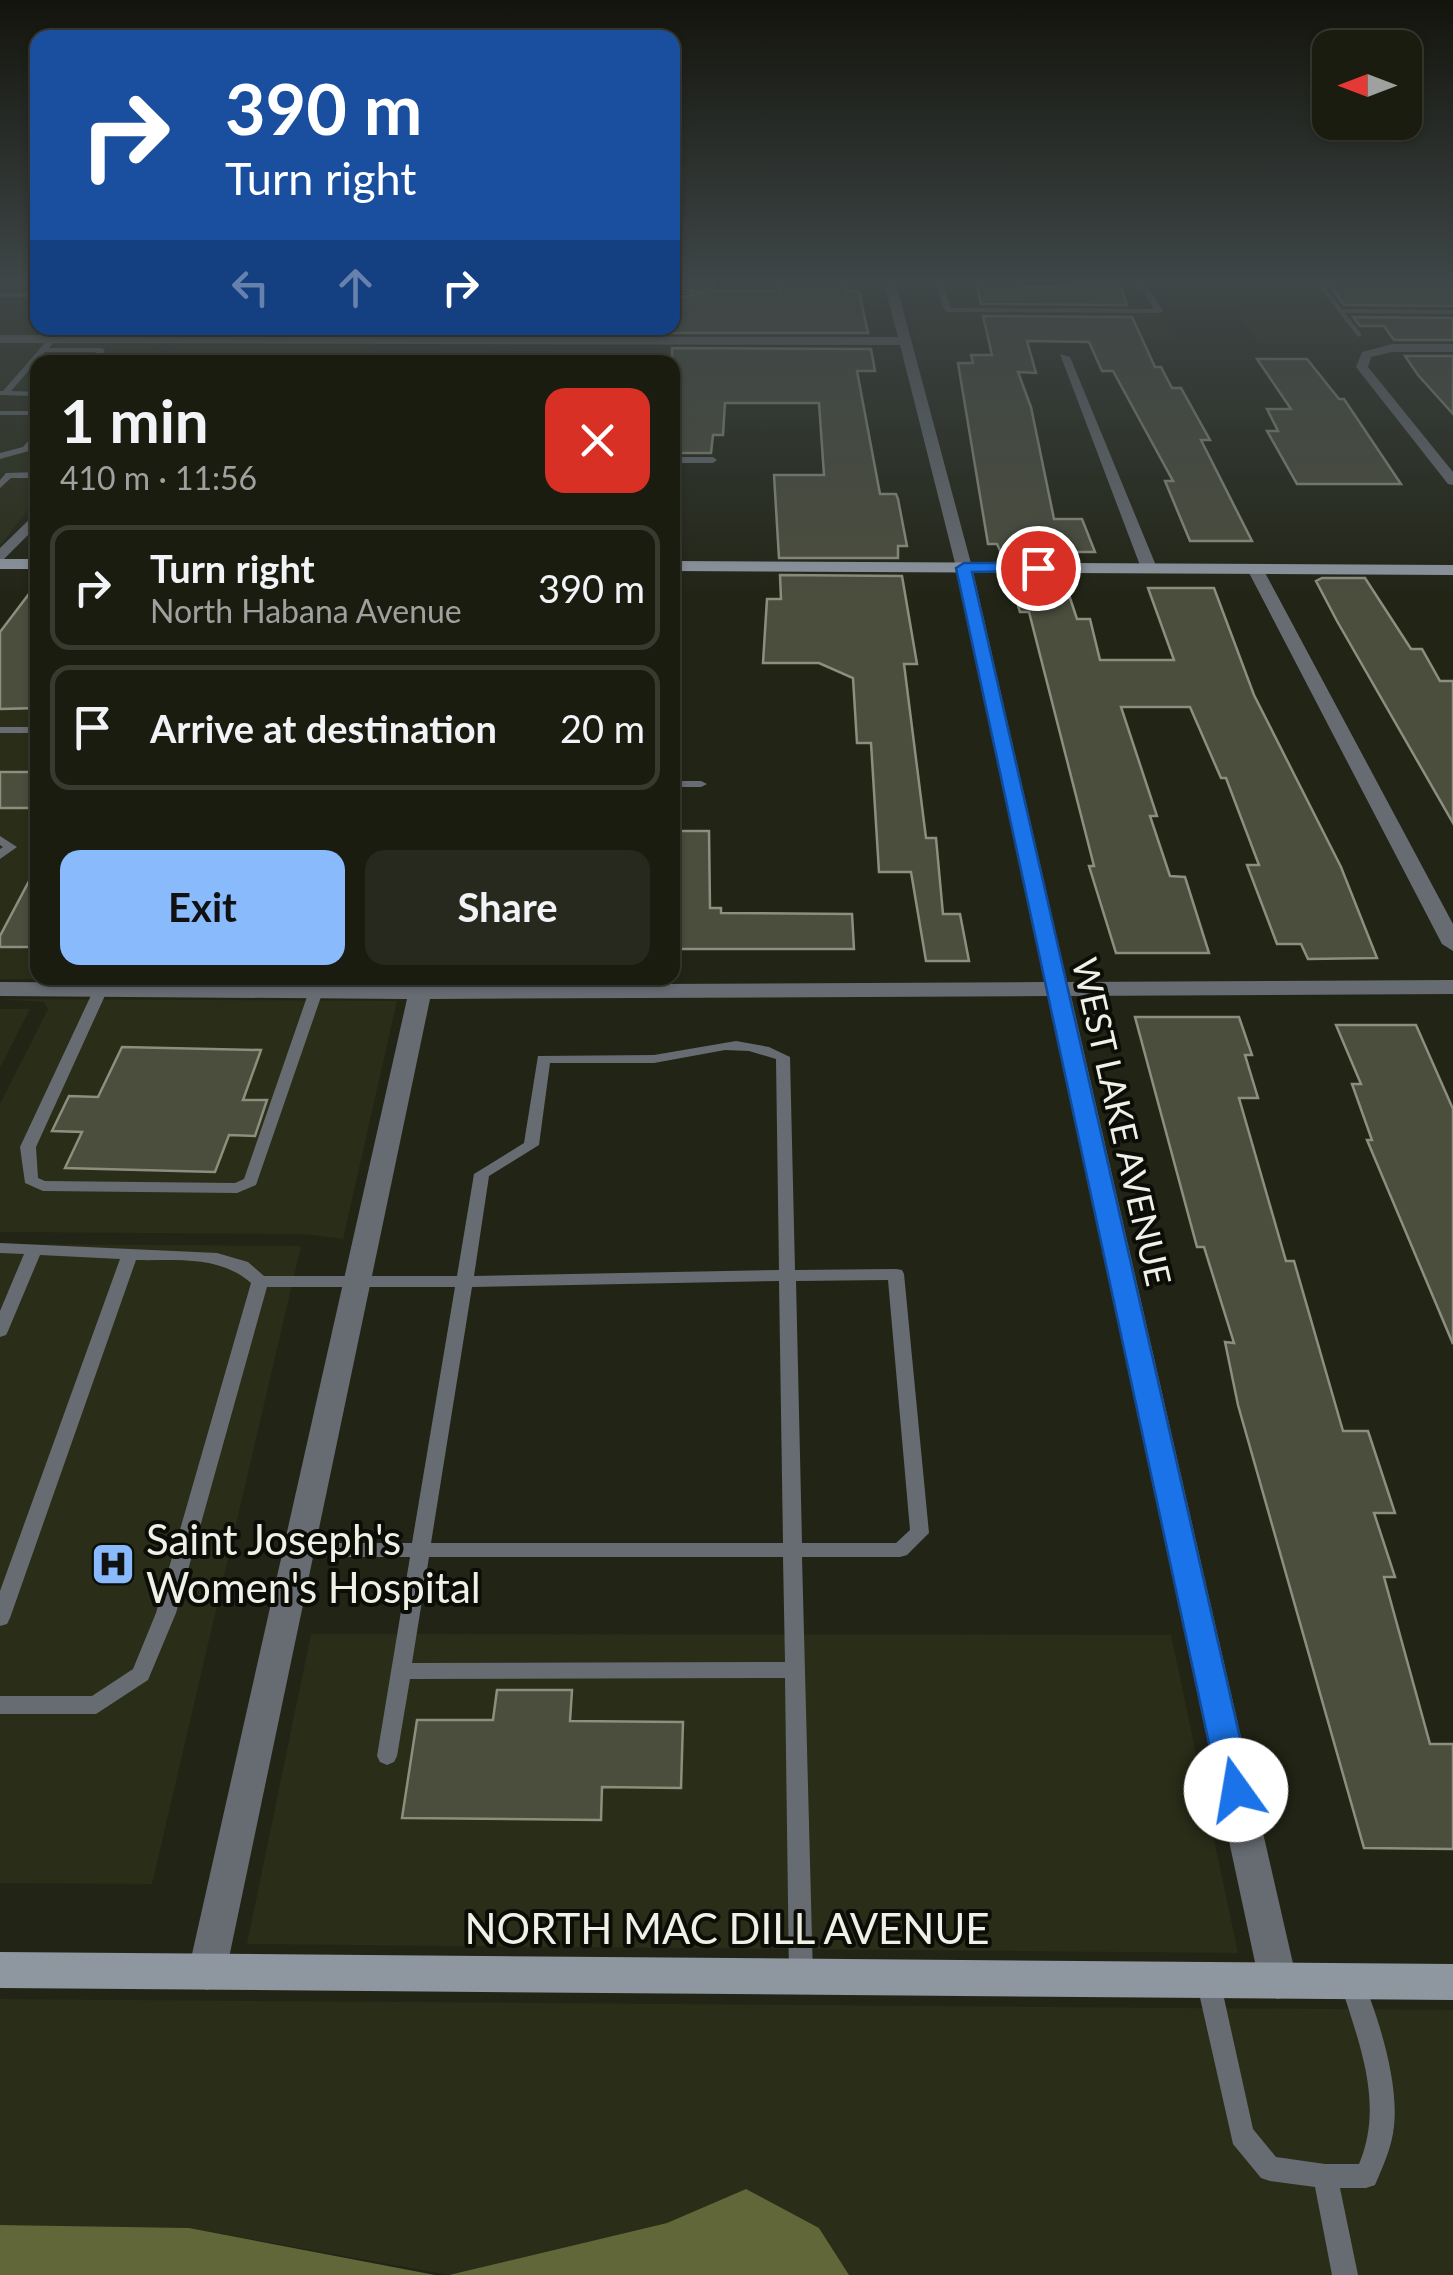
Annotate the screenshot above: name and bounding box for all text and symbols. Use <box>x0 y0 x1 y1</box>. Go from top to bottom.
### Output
north arrow <box>1312 30 1422 140</box>
map controls <box>1312 30 1422 140</box>
text: 390 m <box>225 66 422 150</box>
icon: right <box>60 70 190 200</box>
text: Turn right <box>225 151 416 205</box>
icon: left <box>223 260 278 315</box>
icon: ahead <box>328 260 383 315</box>
icon: right <box>433 260 488 315</box>
text: 1 min <box>60 384 209 456</box>
button: close <box>545 388 650 493</box>
text: 410 m · 11:56 <box>60 458 257 497</box>
pin <box>996 526 1081 611</box>
icon: arrive <box>1011 541 1066 596</box>
text: Turn right <box>150 545 315 591</box>
icon: right <box>65 560 120 615</box>
text: 390 m <box>538 565 645 611</box>
text: North Habana Avenue <box>150 591 462 630</box>
icon: arrive <box>65 700 120 755</box>
text: Arrive at destination <box>150 705 497 751</box>
text: 20 m <box>560 705 645 751</box>
button: Exit <box>60 850 345 965</box>
button: Share <box>365 850 650 965</box>
street label: WEST LAKE AVENUE <box>1065 953 1181 1290</box>
place label: Saint Joseph's Women's Hospital <box>146 1514 481 1612</box>
hospital icon: Saint Joseph's Women's Hospital <box>90 1541 136 1587</box>
position arrow <box>1184 1738 1288 1842</box>
street label: NORTH MAC DILL AVENUE <box>464 1903 990 1953</box>

